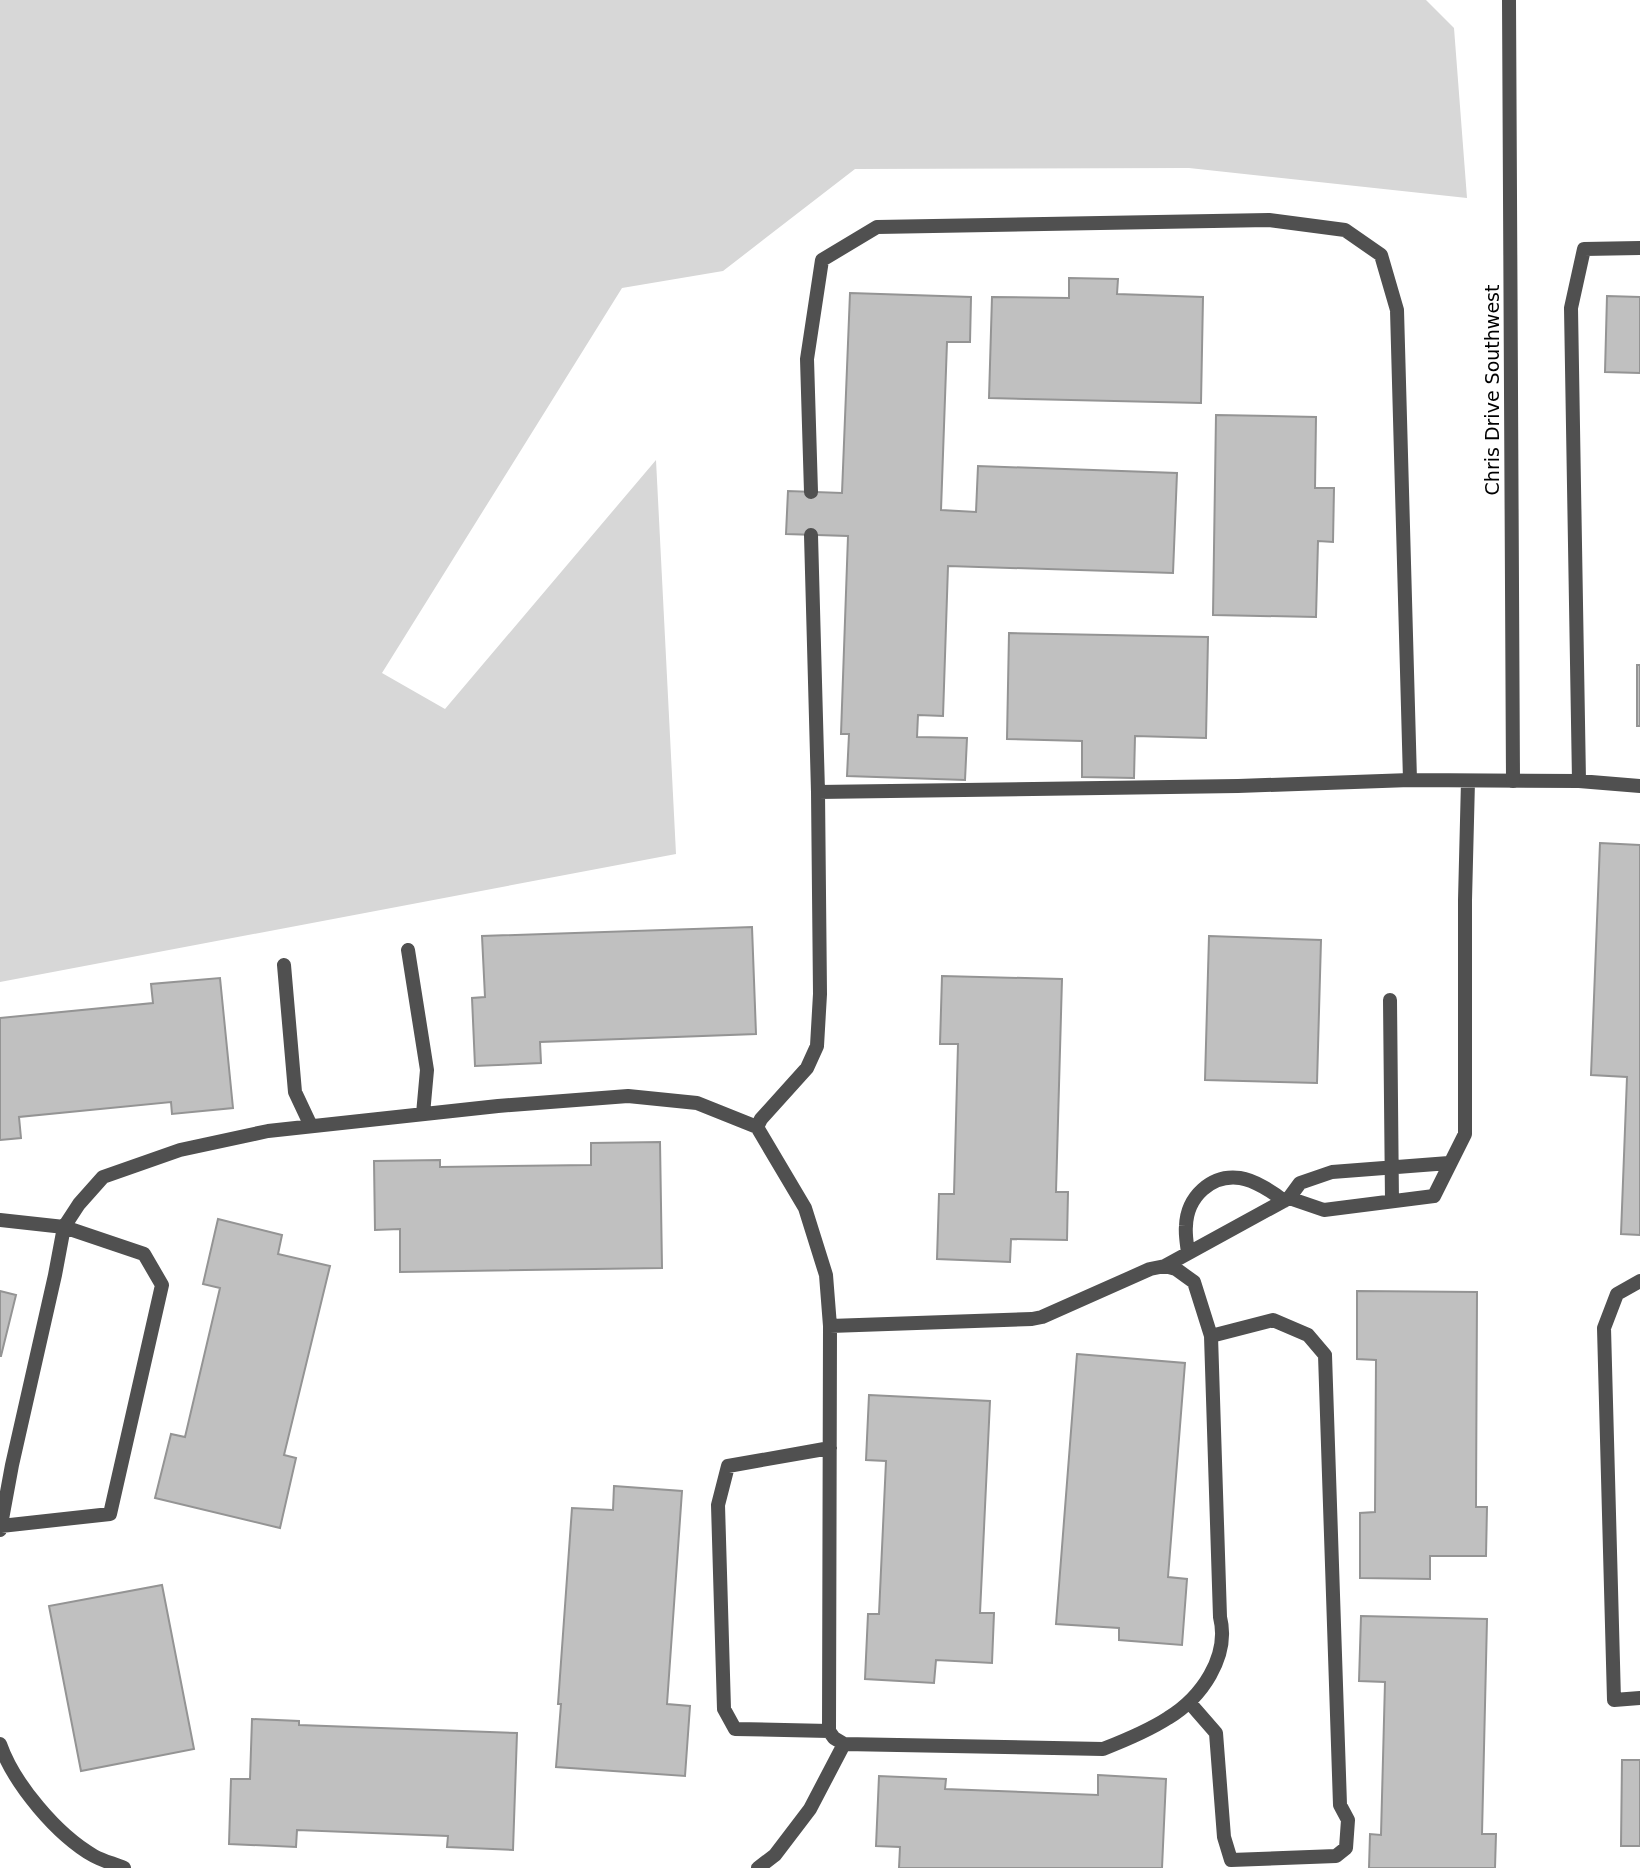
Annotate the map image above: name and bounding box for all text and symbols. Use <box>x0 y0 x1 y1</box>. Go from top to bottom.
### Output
street label: Chris Drive Southwest <box>1481 285 1503 495</box>

